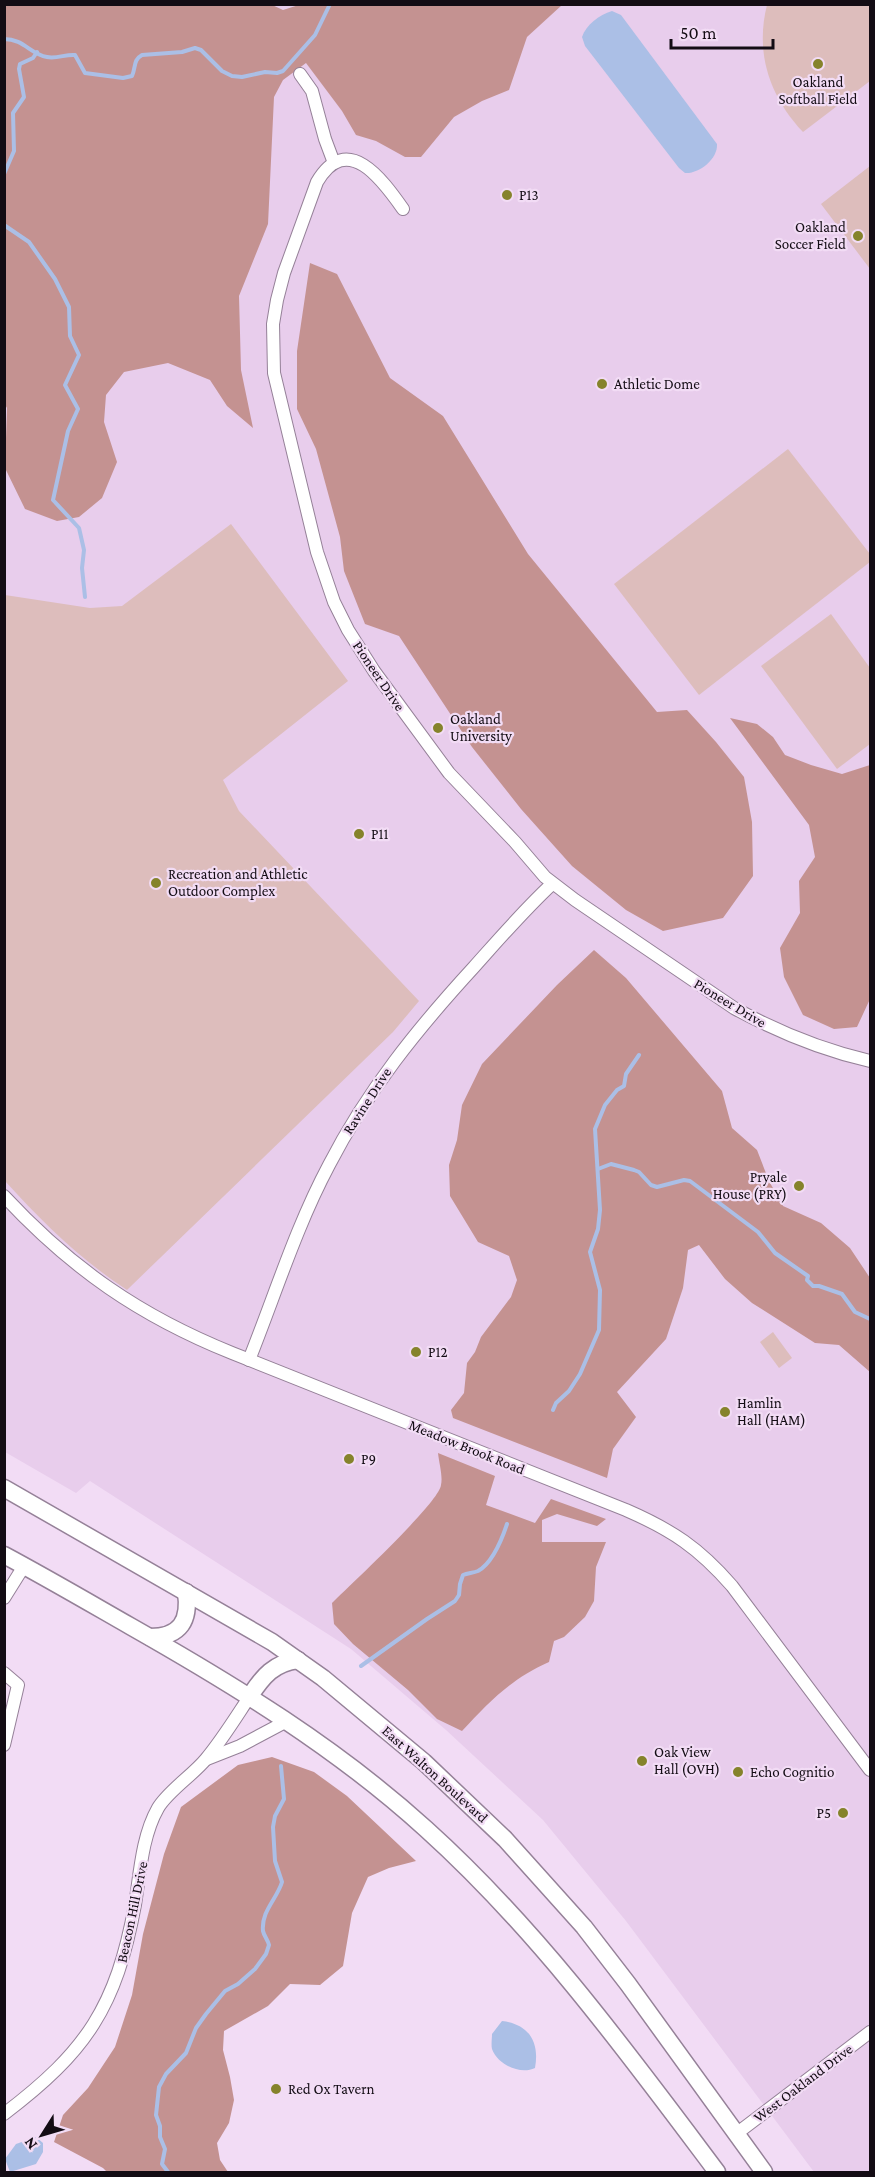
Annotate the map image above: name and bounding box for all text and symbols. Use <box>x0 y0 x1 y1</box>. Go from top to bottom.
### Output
scale bar <box>671 12 773 50</box>
text: 50 m <box>680 23 717 43</box>
marker: Oakland Softball Field <box>811 57 825 71</box>
place label: Oakland Softball Field <box>779 74 858 107</box>
place label: P13 <box>519 187 539 203</box>
marker: P13 <box>500 188 514 202</box>
place label: Oakland Soccer Field <box>775 219 846 252</box>
marker: Oakland Soccer Field <box>851 229 865 243</box>
place label: Athletic Dome <box>614 376 700 392</box>
marker: Athletic Dome <box>595 377 609 391</box>
street label: Pioneer Drive <box>350 638 408 714</box>
place label: Oakland University <box>450 711 512 745</box>
marker: Oakland University <box>431 721 445 735</box>
place label: P11 <box>371 826 389 842</box>
marker: P11 <box>352 827 366 841</box>
place label: Recreation and Athletic Outdoor Complex <box>168 866 308 900</box>
marker: Recreation and Athletic Outdoor Complex <box>149 876 163 890</box>
street label: Pioneer Drive <box>691 975 769 1031</box>
street label: Ravine Drive <box>340 1064 395 1137</box>
place label: Pryale House (PRY) <box>713 1169 787 1203</box>
marker: Pryale House (PRY) <box>792 1179 806 1193</box>
place label: P12 <box>428 1344 448 1360</box>
marker: P12 <box>409 1345 423 1359</box>
place label: Hamlin Hall (HAM) <box>737 1395 806 1429</box>
marker: Hamlin Hall (HAM) <box>718 1405 732 1419</box>
street label: Meadow Brook Road <box>407 1416 527 1478</box>
place label: P9 <box>361 1451 376 1467</box>
marker: P9 <box>342 1452 356 1466</box>
street label: East Walton Boulevard <box>379 1722 491 1826</box>
place label: Oak View Hall (OVH) <box>654 1744 720 1778</box>
marker: Oak View Hall (OVH) <box>635 1754 649 1768</box>
place label: Echo Cognitio <box>750 1764 834 1781</box>
marker: Echo Cognitio <box>731 1765 745 1779</box>
place label: P5 <box>816 1805 831 1821</box>
marker: P5 <box>836 1806 850 1820</box>
street label: Beacon Hill Drive <box>113 1859 151 1964</box>
street label: West Oakland Drive <box>750 2040 856 2125</box>
place label: Red Ox Tavern <box>288 2081 375 2097</box>
marker: Red Ox Tavern <box>269 2082 283 2096</box>
north arrow <box>12 2105 72 2165</box>
text: N <box>20 2134 40 2153</box>

